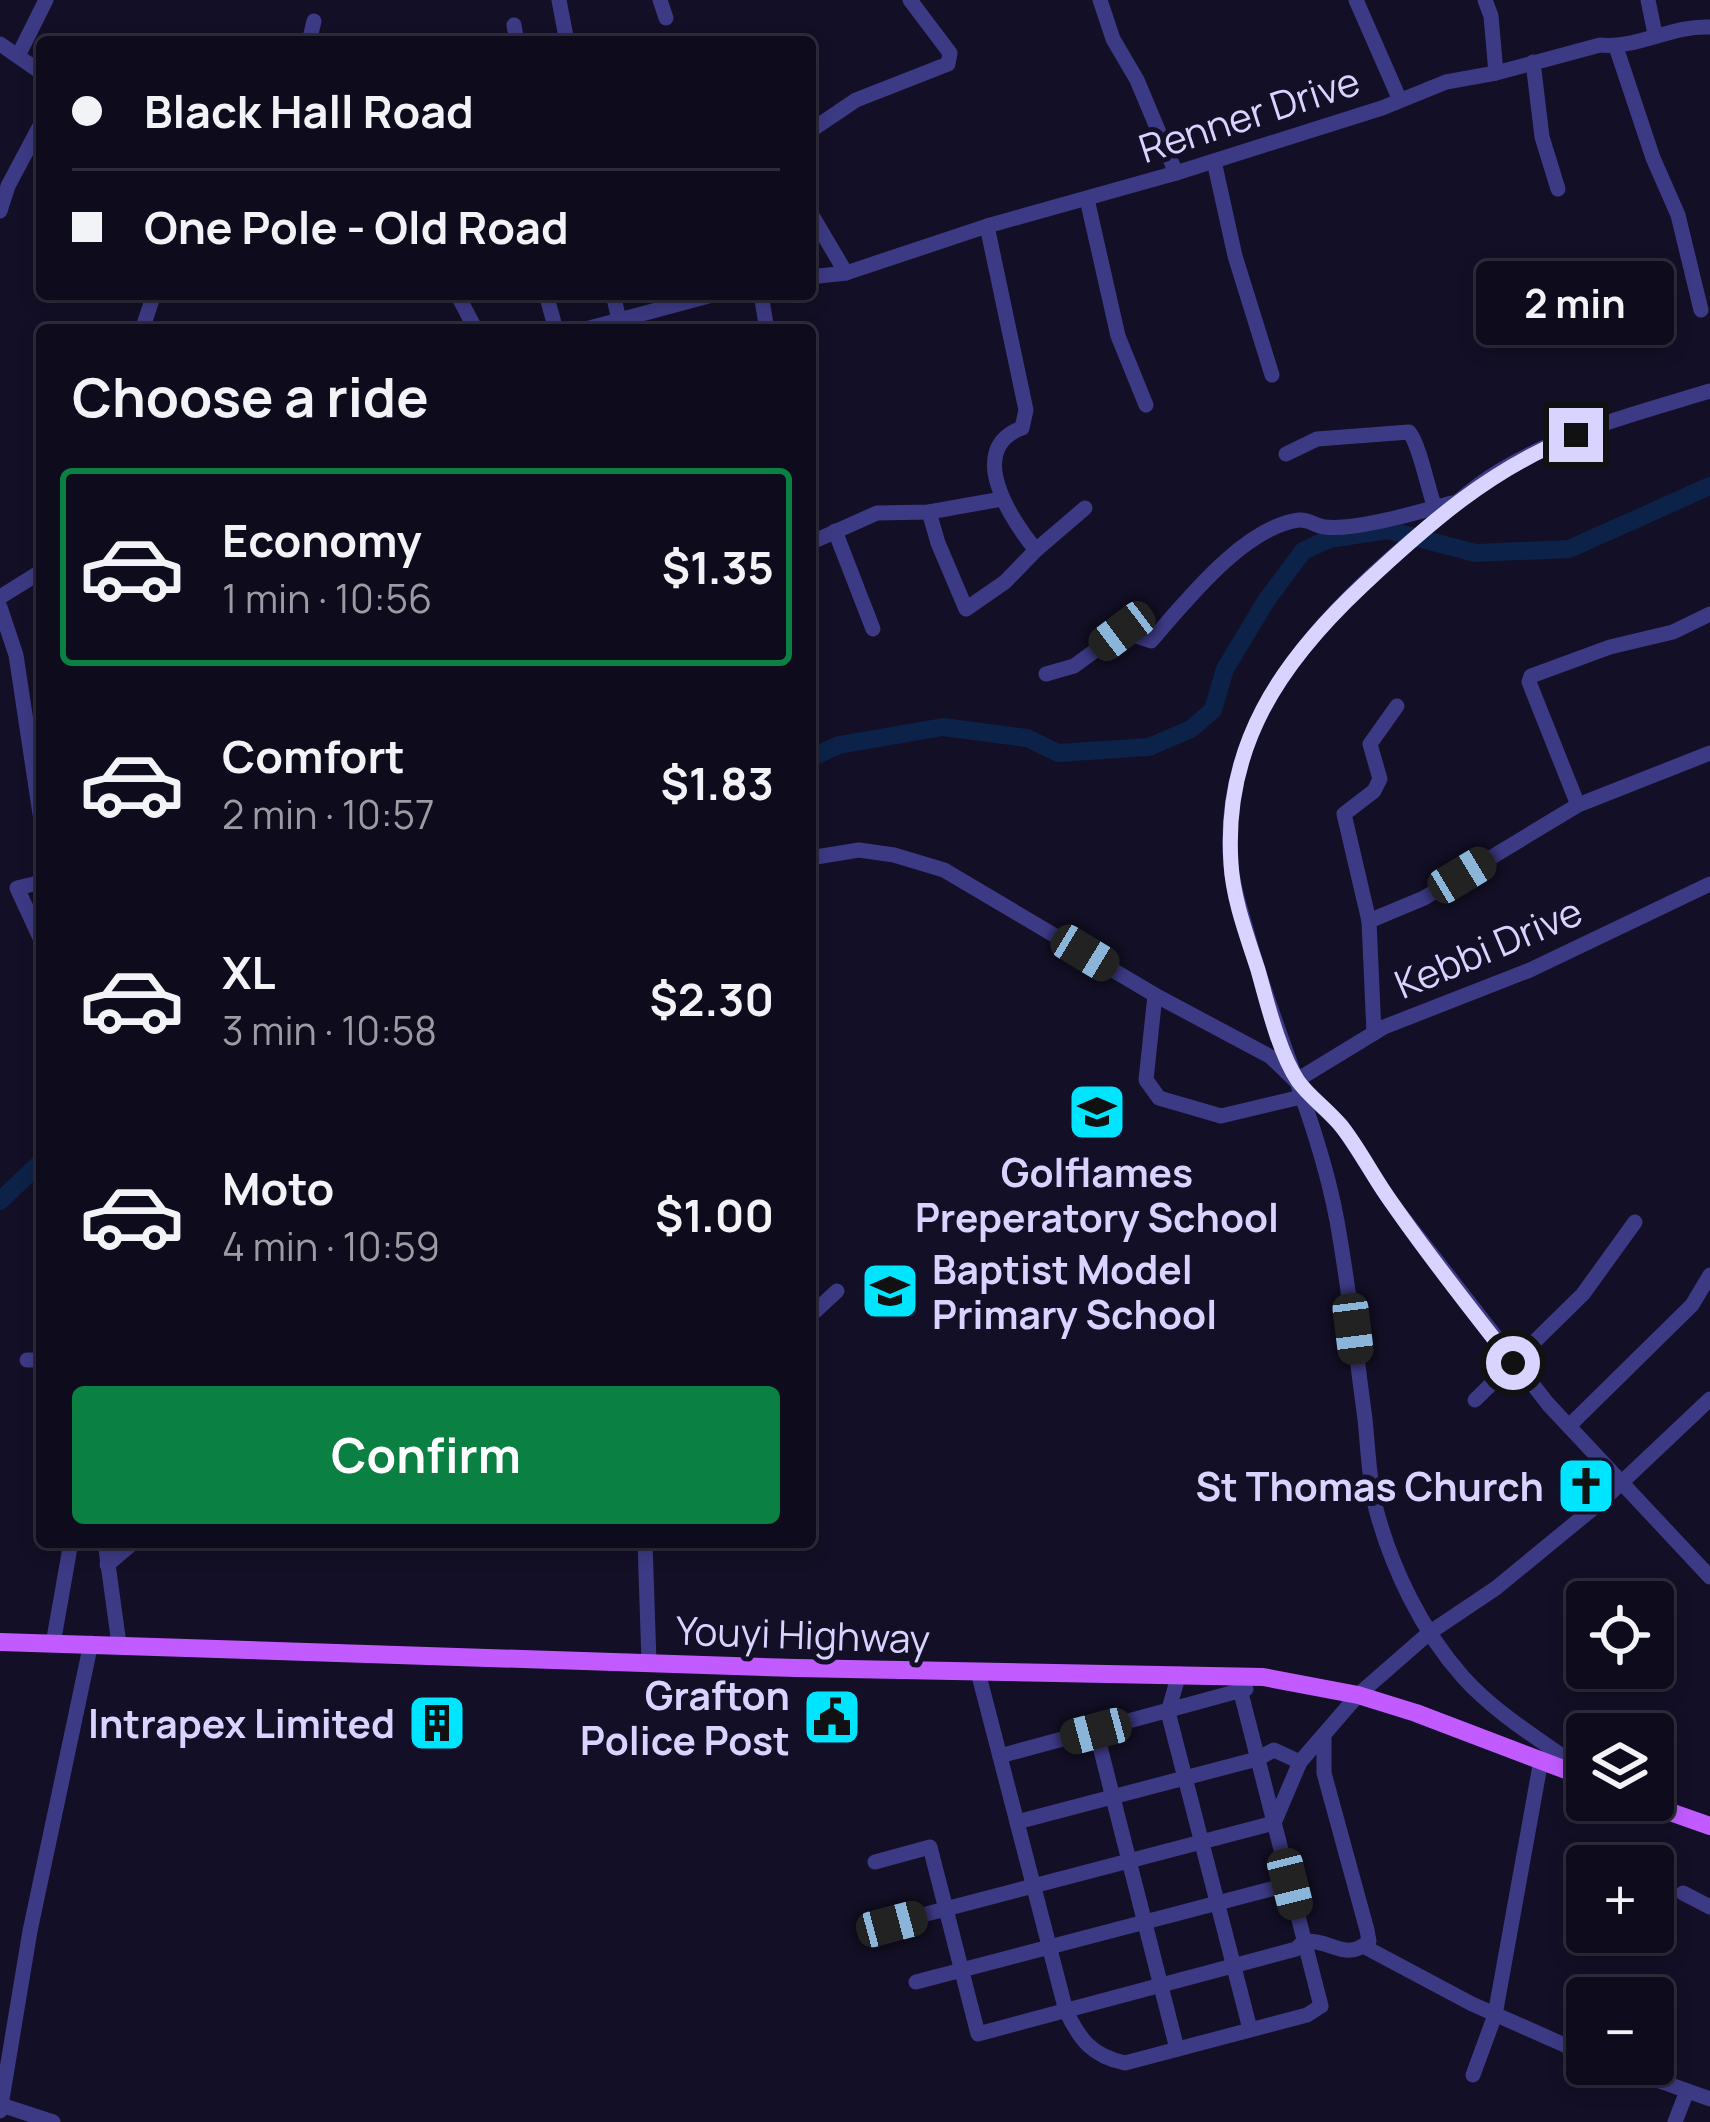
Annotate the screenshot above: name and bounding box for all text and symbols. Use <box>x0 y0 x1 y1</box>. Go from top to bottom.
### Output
street label: Renner Drive <box>1132 53 1366 175</box>
text: Black Hall Road <box>144 80 474 142</box>
text: One Pole - Old Road <box>144 196 569 258</box>
callout: 2 min <box>1477 261 1675 345</box>
text: 2 min <box>1524 276 1626 330</box>
text: Choose a ride <box>72 359 429 433</box>
route end <box>1549 408 1603 462</box>
text: Economy <box>222 509 422 571</box>
icon: car <box>78 513 186 621</box>
text: $1.35 <box>662 536 774 598</box>
text: 1 min · 10:56 <box>222 571 432 625</box>
car <box>1082 595 1162 667</box>
text: Comfort <box>222 725 405 787</box>
icon: car <box>78 729 186 837</box>
text: $1.83 <box>660 752 774 814</box>
text: 2 min · 10:57 <box>222 787 435 841</box>
car <box>1422 841 1502 909</box>
street label: Kebbi Drive <box>1386 883 1590 1011</box>
car <box>1045 919 1125 987</box>
text: XL <box>222 941 276 1003</box>
icon: car <box>78 945 186 1053</box>
text: $2.30 <box>650 968 774 1030</box>
text: 3 min · 10:58 <box>222 1003 437 1057</box>
school or university icon: Golflames Preperatory School <box>1066 1081 1128 1143</box>
place label: Golflames Preperatory School <box>915 1145 1279 1244</box>
text: Moto <box>222 1157 334 1219</box>
icon: car <box>78 1161 186 1269</box>
text: $1.00 <box>655 1184 774 1246</box>
text: 4 min · 10:59 <box>222 1219 440 1273</box>
place label: Baptist Model Primary School <box>932 1242 1217 1341</box>
school or university icon: Baptist Model Primary School <box>859 1260 921 1322</box>
car <box>1331 1291 1375 1367</box>
route start <box>1486 1336 1540 1390</box>
button: Confirm <box>72 1386 780 1524</box>
church icon: St Thomas Church <box>1555 1455 1617 1517</box>
place label: St Thomas Church <box>1195 1459 1544 1513</box>
map controls <box>1566 1581 1674 2085</box>
button: locate <box>1566 1581 1674 1689</box>
street label: Youyi Highway <box>675 1603 931 1665</box>
place label: Grafton Police Post <box>580 1668 790 1767</box>
public building icon: Grafton Police Post <box>801 1686 863 1748</box>
building icon: Intrapex Limited <box>406 1692 468 1754</box>
place label: Intrapex Limited <box>88 1696 395 1750</box>
car <box>1057 1704 1135 1758</box>
button: layers <box>1566 1713 1674 1821</box>
car <box>1264 1845 1316 1923</box>
button: + <box>1566 1845 1674 1953</box>
car <box>853 1897 931 1951</box>
button: − <box>1566 1977 1674 2085</box>

